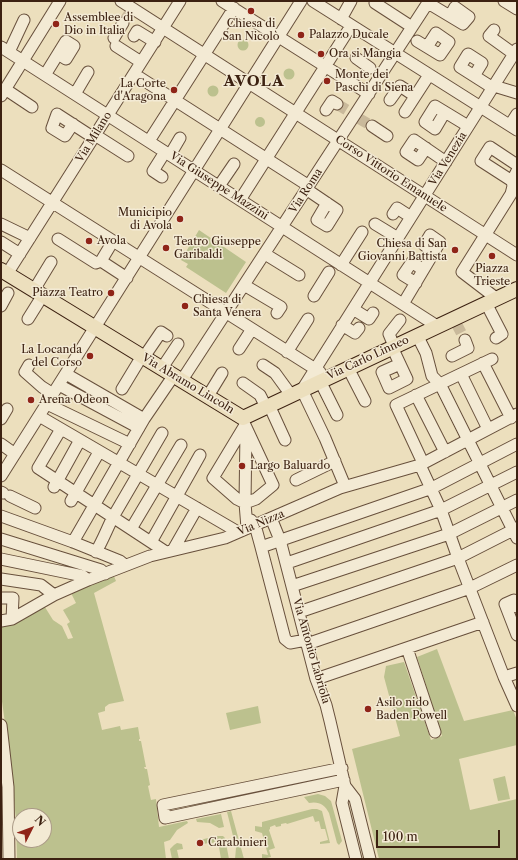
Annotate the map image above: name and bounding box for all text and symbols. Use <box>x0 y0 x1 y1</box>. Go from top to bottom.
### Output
marker: Chiesa di San Nicolò <box>246 6 256 16</box>
place label: Assemblee di Dio in Italia <box>64 11 133 37</box>
place label: Chiesa di San Nicolò <box>222 17 280 43</box>
marker: Assemblee di Dio in Italia <box>51 19 61 29</box>
place label: Palazzo Ducale <box>309 28 389 42</box>
marker: Palazzo Ducale <box>296 30 306 40</box>
place label: Ora si Mangia <box>329 47 401 61</box>
marker: Ora si Mangia <box>316 49 326 59</box>
place label: Monte dei Paschi di Siena <box>335 68 413 94</box>
district label: AVOLA <box>223 73 285 91</box>
marker: Monte dei Paschi di Siena <box>322 76 332 86</box>
place label: La Corte d'Aragona <box>114 77 166 103</box>
marker: La Corte d'Aragona <box>169 85 179 95</box>
street label: Via Milano <box>73 109 115 165</box>
street label: Via Venezia <box>426 130 470 188</box>
street label: Corso Vittorio Emanuele <box>333 133 449 215</box>
street label: Via Giuseppe Mazzini <box>167 149 271 223</box>
street label: Via Roma <box>287 166 325 216</box>
place label: Municipio di Avola <box>118 206 172 232</box>
marker: Municipio di Avola <box>175 214 185 224</box>
place label: Avola <box>97 234 126 248</box>
place label: Teatro Giuseppe Garibaldi <box>174 235 261 261</box>
marker: Avola <box>84 236 94 246</box>
place label: Chiesa di San Giovanni Battista <box>358 237 447 263</box>
marker: Teatro Giuseppe Garibaldi <box>161 243 171 253</box>
marker: Chiesa di San Giovanni Battista <box>450 245 460 255</box>
marker: Piazza Trieste <box>487 251 497 261</box>
place label: Piazza Trieste <box>474 262 510 288</box>
place label: Piazza Teatro <box>32 286 103 300</box>
marker: Piazza Teatro <box>106 288 116 298</box>
place label: Chiesa di Santa Venera <box>193 293 261 319</box>
marker: Chiesa di Santa Venera <box>180 301 190 311</box>
street label: Via Carlo Linneo <box>325 333 411 383</box>
place label: La Locanda del Corso <box>21 343 82 369</box>
marker: La Locanda del Corso <box>85 351 95 361</box>
street label: Via Abramo Lincoln <box>140 351 236 417</box>
place label: Arena Odeon <box>39 393 109 407</box>
marker: Arena Odeon <box>26 395 36 405</box>
place label: Largo Baluardo <box>250 459 330 473</box>
marker: Largo Baluardo <box>237 461 247 471</box>
street label: Via Nizza <box>236 507 286 539</box>
street label: Via Antonio Labriola <box>290 597 332 705</box>
place label: Asilo nido Baden Powell <box>376 696 447 722</box>
marker: Asilo nido Baden Powell <box>363 704 373 714</box>
north arrow <box>12 808 52 848</box>
text: N <box>32 812 49 829</box>
scale bar <box>378 822 502 848</box>
text: 100 m <box>383 829 418 844</box>
place label: Carabinieri <box>208 836 267 850</box>
marker: Carabinieri <box>195 838 205 848</box>

